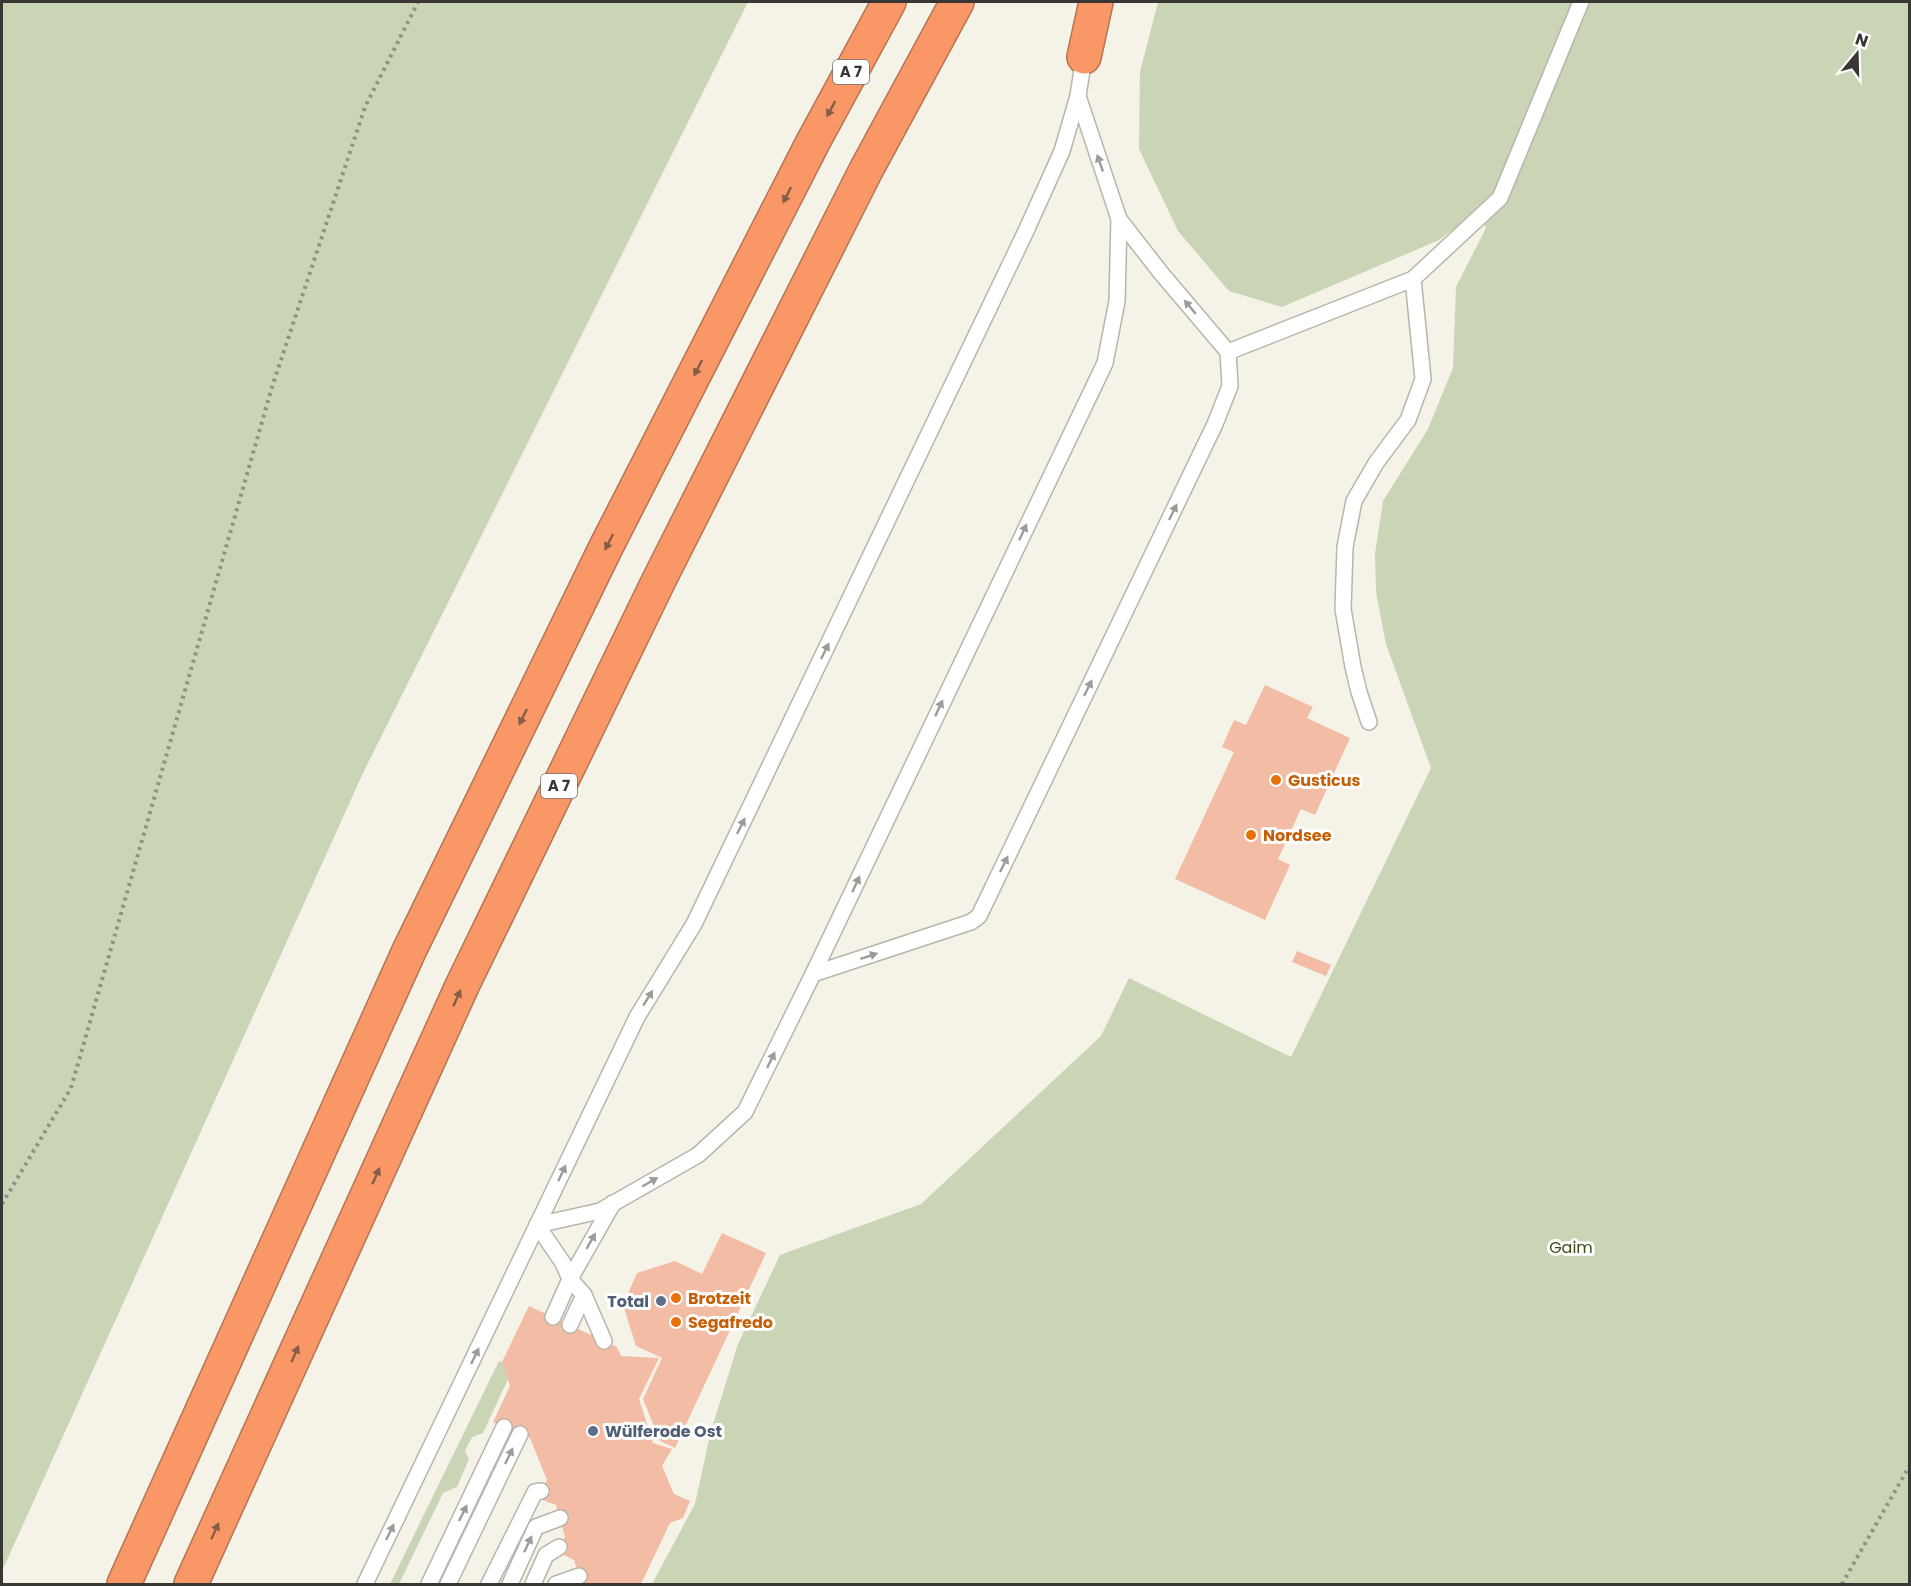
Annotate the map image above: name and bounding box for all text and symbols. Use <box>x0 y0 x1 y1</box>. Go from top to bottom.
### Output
north arrow <box>1827 24 1887 84</box>
text: N <box>1852 27 1871 53</box>
road number: A 7 <box>833 60 869 84</box>
one-way arrow <box>826 100 836 117</box>
one-way arrow <box>1095 154 1105 172</box>
one-way arrow <box>782 186 792 203</box>
one-way arrow <box>1184 300 1197 315</box>
one-way arrow <box>693 360 703 377</box>
one-way arrow <box>1168 503 1177 520</box>
one-way arrow <box>1019 523 1028 540</box>
one-way arrow <box>604 533 614 550</box>
one-way arrow <box>821 642 830 659</box>
one-way arrow <box>1084 679 1093 696</box>
one-way arrow <box>935 699 944 716</box>
one-way arrow <box>519 708 528 725</box>
place label: Gusticus <box>1288 769 1361 792</box>
marker: Gusticus <box>1269 773 1283 787</box>
road number: A 7 <box>541 774 577 798</box>
one-way arrow <box>737 818 746 835</box>
place label: Nordsee <box>1263 824 1332 847</box>
marker: Nordsee <box>1244 828 1258 842</box>
one-way arrow <box>1000 855 1009 872</box>
one-way arrow <box>851 875 860 892</box>
one-way arrow <box>860 950 878 960</box>
one-way arrow <box>452 990 461 1007</box>
one-way arrow <box>643 990 654 1006</box>
one-way arrow <box>766 1051 776 1068</box>
one-way arrow <box>558 1164 567 1181</box>
one-way arrow <box>371 1167 381 1185</box>
one-way arrow <box>641 1177 658 1187</box>
one-way arrow <box>586 1232 596 1249</box>
park label: Gaim <box>1549 1236 1593 1259</box>
place label: Brotzeit <box>688 1287 751 1310</box>
place label: Total <box>607 1290 649 1313</box>
marker: Brotzeit <box>669 1291 683 1305</box>
marker: Total <box>654 1294 668 1308</box>
place label: Segafredo <box>688 1311 773 1334</box>
marker: Segafredo <box>669 1315 683 1329</box>
one-way arrow <box>291 1345 300 1362</box>
one-way arrow <box>469 1347 479 1365</box>
place label: Wülferode Ost <box>605 1420 722 1443</box>
marker: Wülferode Ost <box>586 1424 600 1438</box>
one-way arrow <box>505 1447 514 1464</box>
one-way arrow <box>459 1504 468 1521</box>
one-way arrow <box>210 1522 220 1540</box>
one-way arrow <box>386 1523 395 1540</box>
one-way arrow <box>524 1536 533 1553</box>

